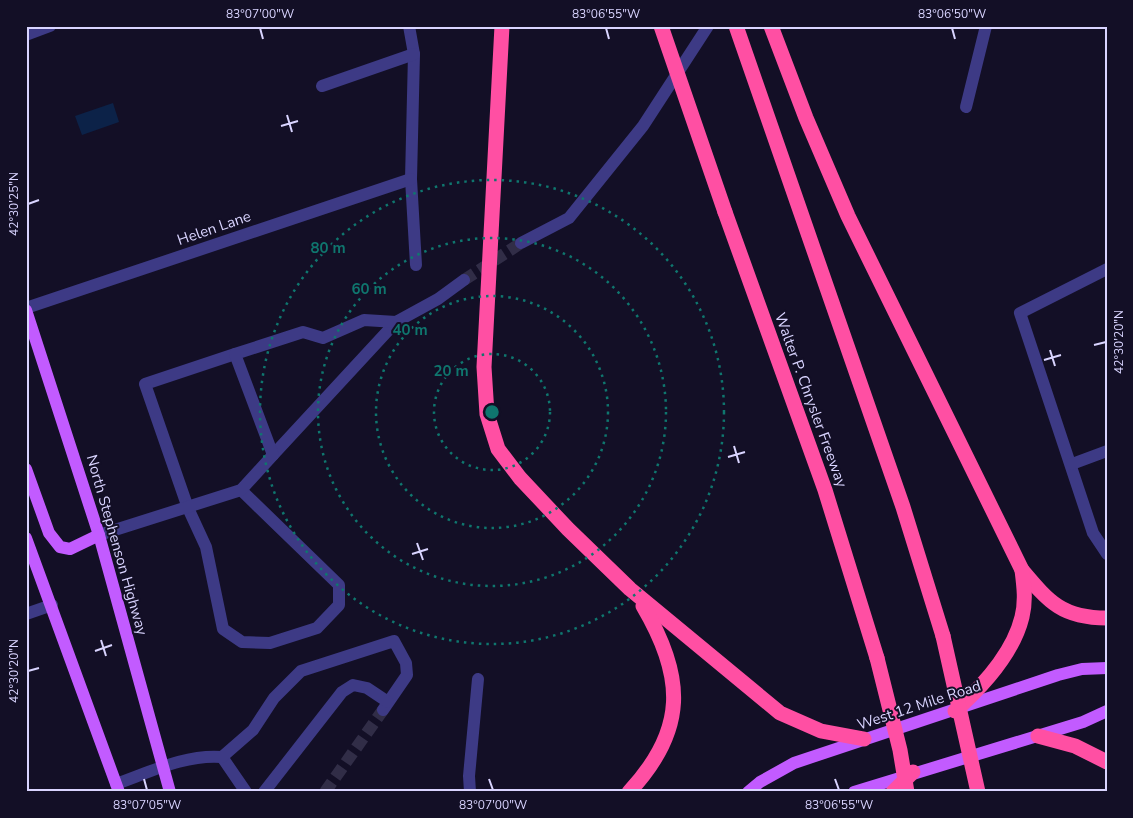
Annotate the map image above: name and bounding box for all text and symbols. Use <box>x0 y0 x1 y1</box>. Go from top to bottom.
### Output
text: 83°07'00"W <box>226 6 294 22</box>
text: 83°06'55"W <box>572 6 640 22</box>
text: 83°06'50"W <box>918 6 986 22</box>
text: 42°30'25"N <box>6 172 22 236</box>
street label: Helen Lane <box>174 206 254 250</box>
text: 80 m <box>310 238 346 258</box>
text: 60 m <box>351 279 387 299</box>
street label: Walter P. Chrysler Freeway <box>770 310 852 490</box>
text: 42°30'20"N <box>1111 310 1127 374</box>
text: 40 m <box>392 320 428 340</box>
text: 20 m <box>433 361 469 381</box>
centre of rings <box>483 403 501 421</box>
street label: North Stephenson Highway <box>82 452 152 638</box>
text: 42°30'20"N <box>6 639 22 703</box>
street label: West 12 Mile Road <box>855 676 983 734</box>
text: 83°07'05"W <box>113 797 181 813</box>
text: 83°07'00"W <box>459 797 527 813</box>
text: 83°06'55"W <box>805 797 873 813</box>

